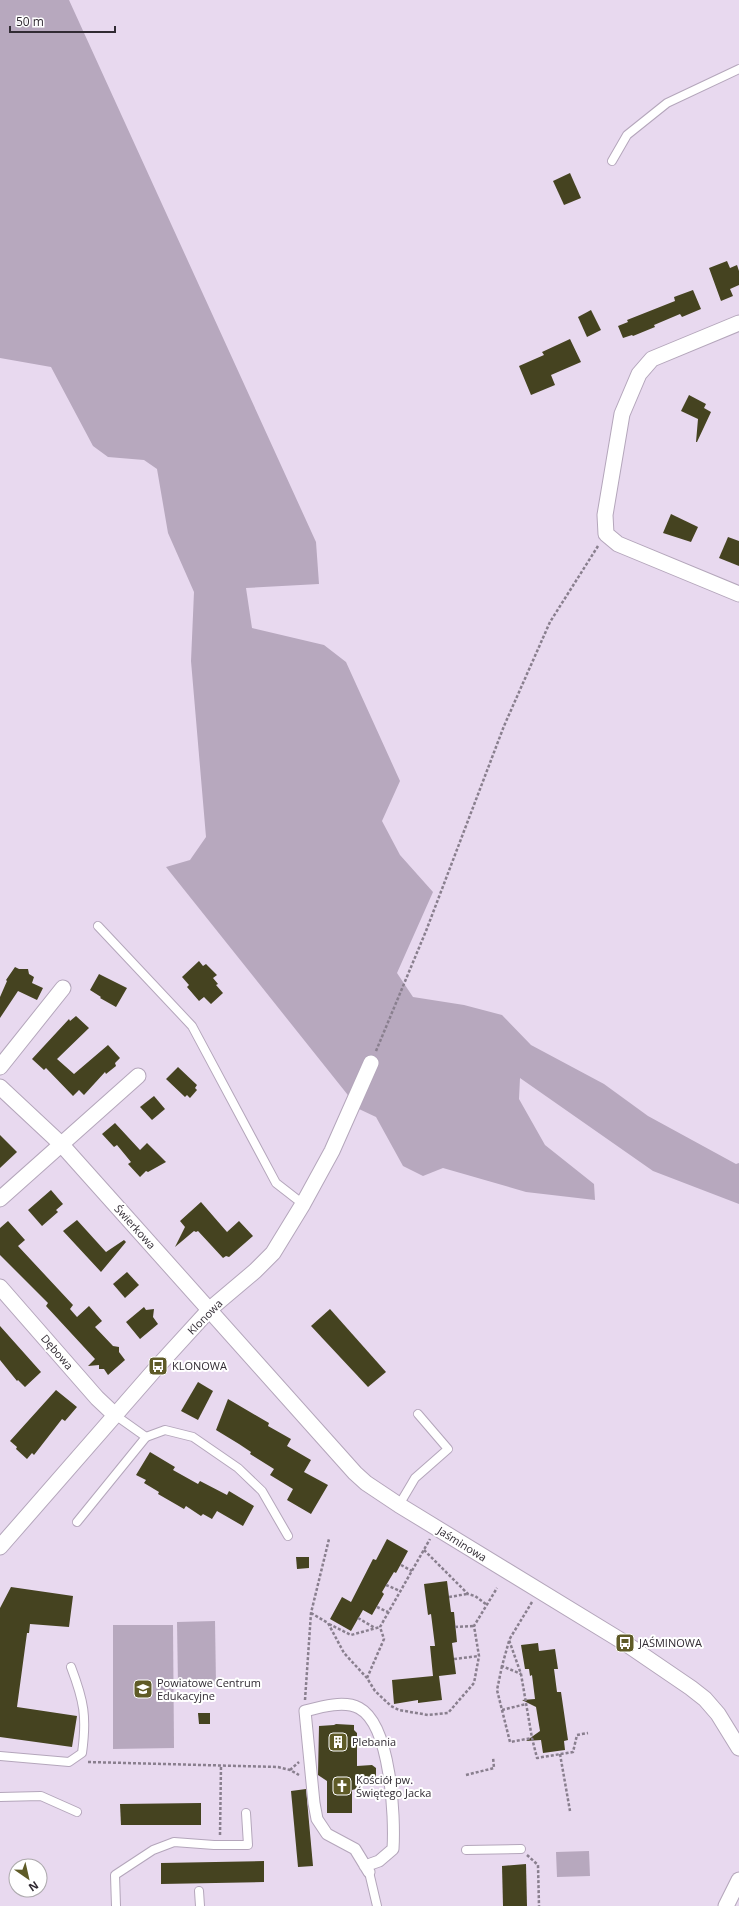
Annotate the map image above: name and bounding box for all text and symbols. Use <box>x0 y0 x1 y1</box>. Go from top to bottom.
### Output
scale bar <box>10 8 115 34</box>
text: 50 m <box>16 13 44 30</box>
street label: Świerkowa <box>111 1201 159 1252</box>
street label: Klonowa <box>184 1296 226 1338</box>
street label: Dębowa <box>38 1331 77 1373</box>
bus stop icon: KLONOWA <box>147 1355 169 1377</box>
place label: KLONOWA <box>172 1358 227 1373</box>
street label: Jaśminowa <box>434 1522 490 1565</box>
bus stop icon: JAŚMINOWA <box>614 1632 636 1654</box>
place label: JAŚMINOWA <box>638 1635 702 1650</box>
place label: Powiatowe Centrum Edukacyjne <box>157 1675 261 1703</box>
school or university icon: Powiatowe Centrum Edukacyjne <box>132 1678 154 1700</box>
building icon: Plebania <box>327 1731 349 1753</box>
place label: Plebania <box>352 1734 396 1749</box>
place label: Kościół pw. Świętego Jacka <box>356 1772 431 1800</box>
church icon: Kościół pw. Świętego Jacka <box>331 1775 353 1797</box>
north arrow <box>8 1858 48 1898</box>
text: N <box>26 1878 42 1895</box>

